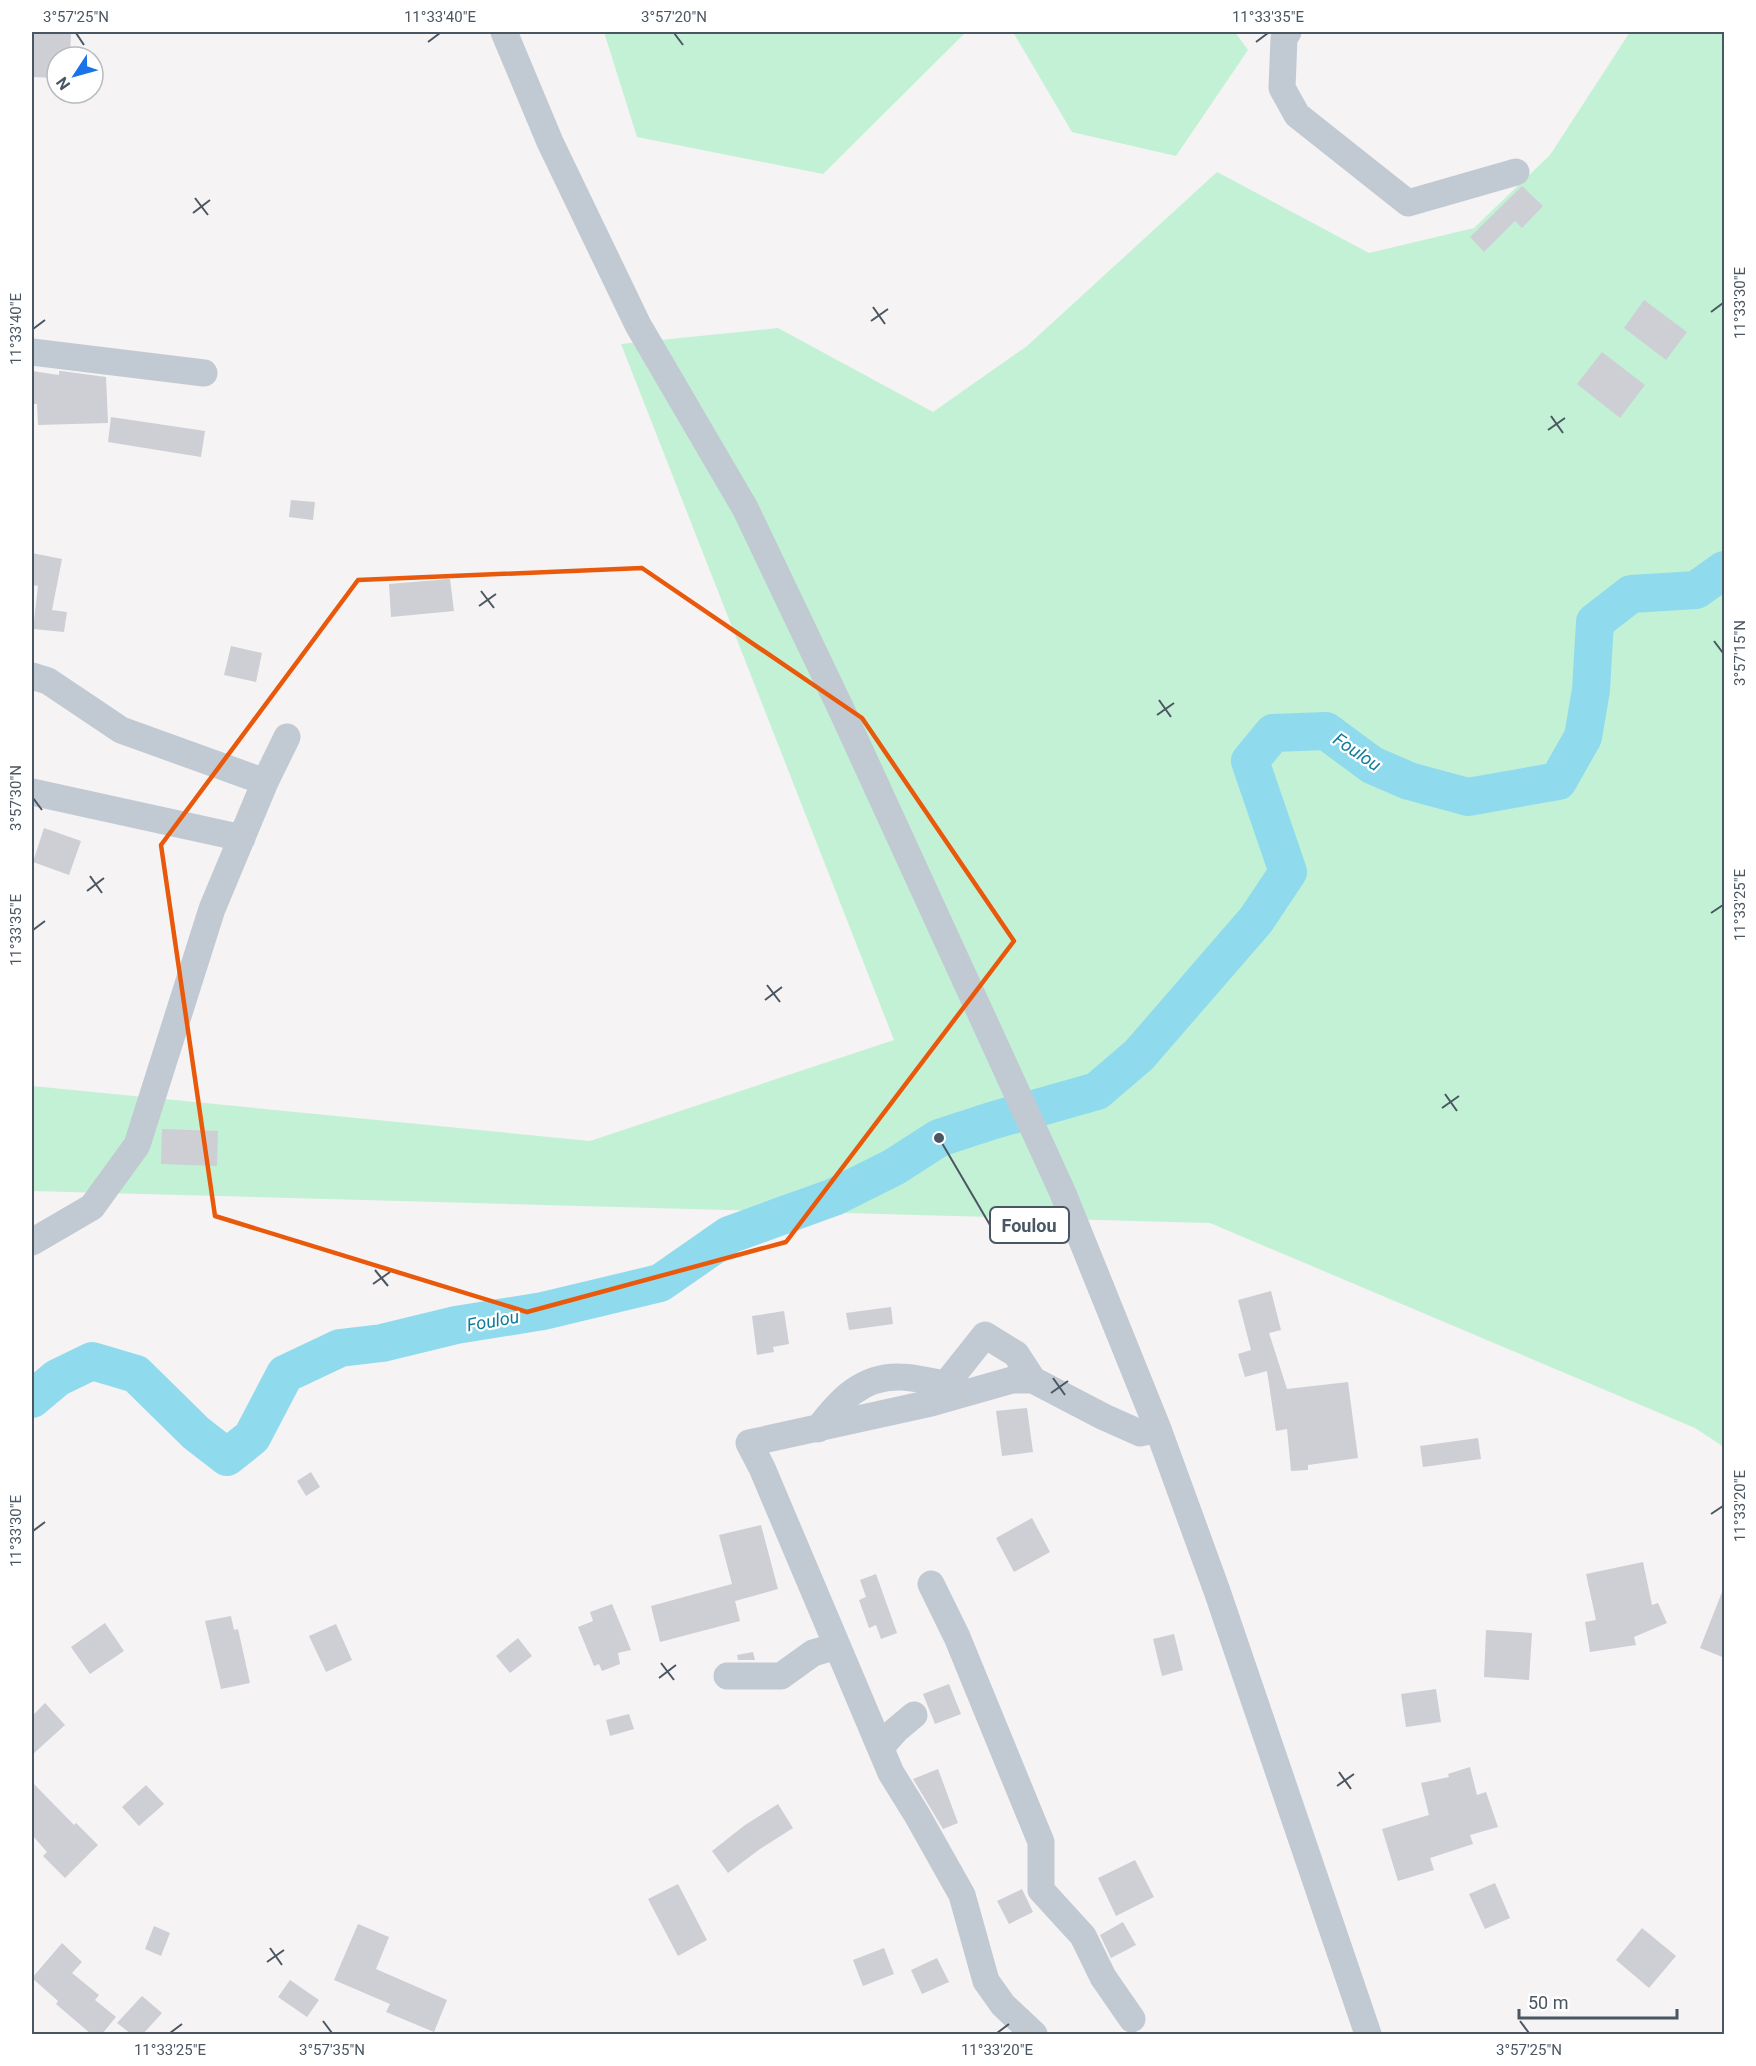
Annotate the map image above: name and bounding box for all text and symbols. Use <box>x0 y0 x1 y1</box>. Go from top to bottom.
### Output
text: 3°57'25"N <box>43 8 109 26</box>
text: 11°33'40"E <box>404 8 477 26</box>
text: 3°57'20"N <box>641 8 707 26</box>
text: 11°33'35"E <box>1232 8 1305 26</box>
north arrow <box>45 45 105 105</box>
text: N <box>52 73 74 94</box>
text: 11°33'30"E <box>1731 266 1749 339</box>
text: 11°33'40"E <box>7 292 25 365</box>
text: 3°57'15"N <box>1731 620 1749 686</box>
water label: Foulou <box>1329 728 1385 775</box>
text: 3°57'30"N <box>7 765 25 831</box>
text: 11°33'25"E <box>1731 868 1749 941</box>
text: 11°33'35"E <box>7 893 25 966</box>
callout: Foulou <box>990 1207 1069 1243</box>
text: Foulou <box>1002 1215 1056 1236</box>
water label: Foulou <box>465 1306 521 1335</box>
text: 11°33'20"E <box>1731 1469 1749 1542</box>
text: 11°33'30"E <box>7 1494 25 1567</box>
scale bar <box>1519 1982 1676 2020</box>
text: 50 m <box>1528 1992 1568 2013</box>
text: 11°33'25"E <box>134 2041 207 2059</box>
text: 3°57'35"N <box>299 2041 365 2059</box>
text: 11°33'20"E <box>961 2041 1034 2059</box>
text: 3°57'25"N <box>1496 2041 1562 2059</box>

